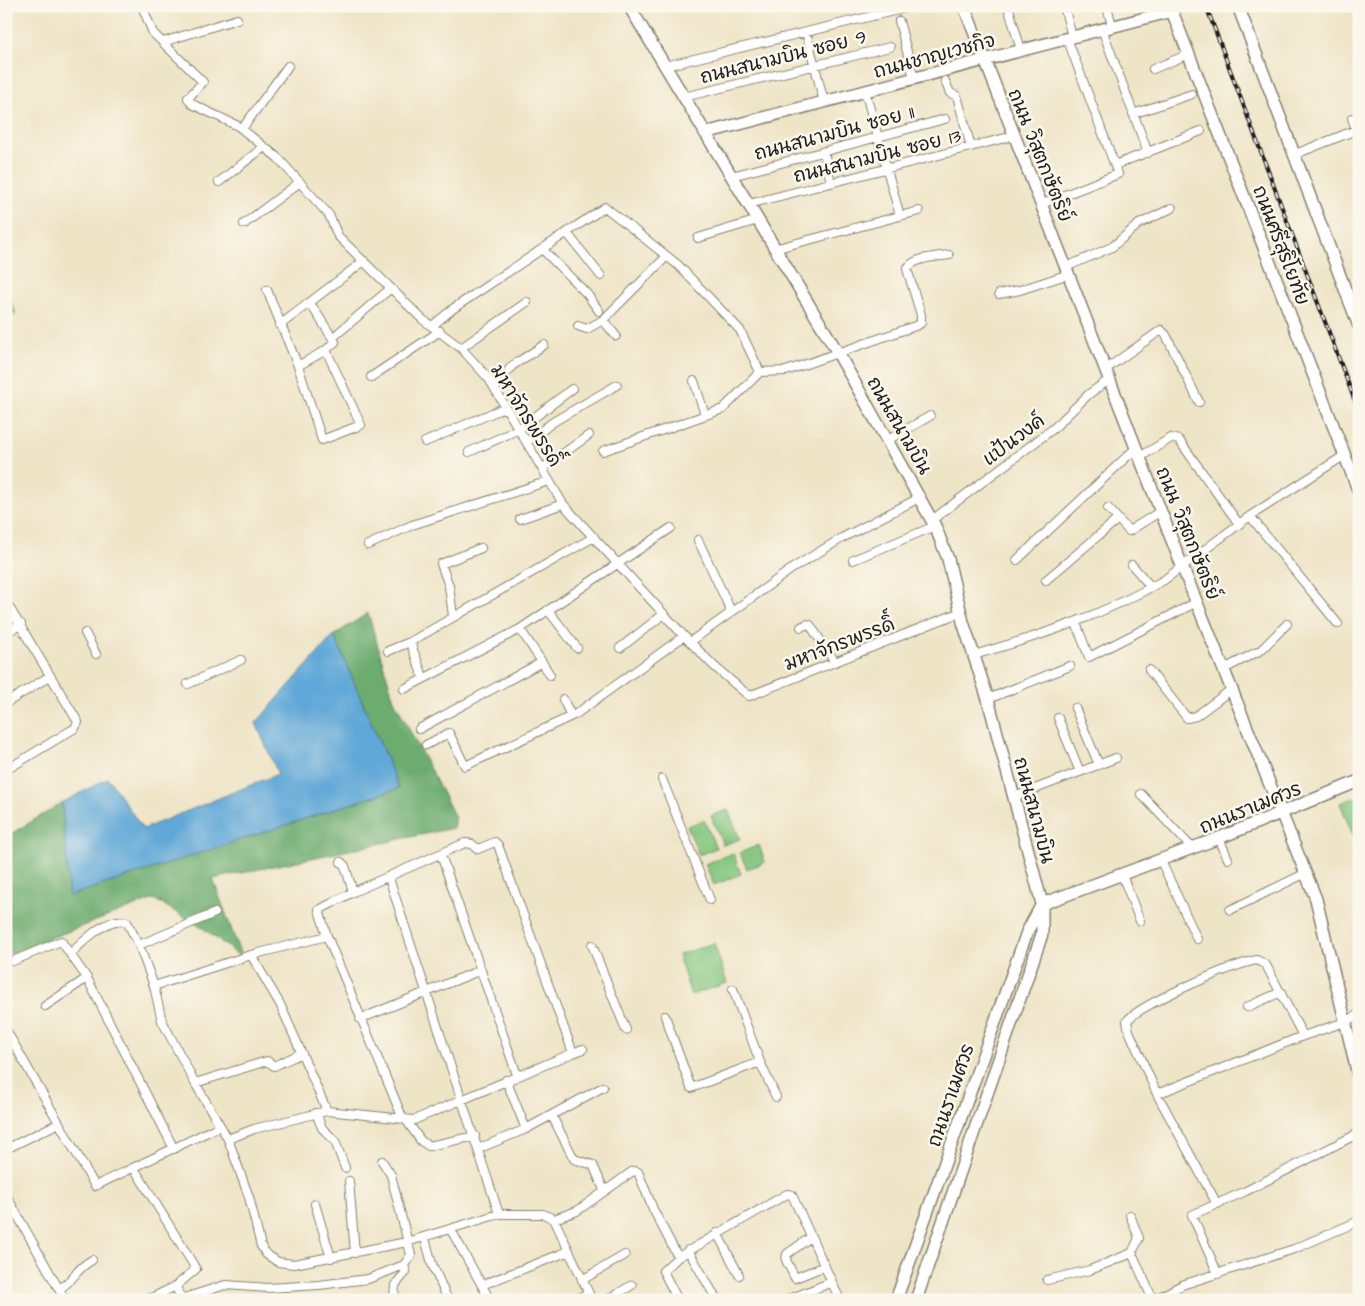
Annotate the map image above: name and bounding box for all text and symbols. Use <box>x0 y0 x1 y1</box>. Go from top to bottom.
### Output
street label: ถนนสนามบิน ซอย 9 <box>697 24 869 91</box>
street label: ถนนชาญเวชกิจ <box>871 27 998 86</box>
street label: ถนน วิสุตกษัตริย์ <box>1001 85 1079 226</box>
street label: ถนนสนามบิน ซอย 11 <box>751 99 918 168</box>
street label: ถนนสนามบิน ซอย 13 <box>791 122 964 190</box>
street label: ถนนศรีสุริโยทัย <box>1245 182 1316 309</box>
street label: มหาจักรพรรดิ์ <box>483 357 572 472</box>
street label: ถนนสนามบิน <box>860 372 938 480</box>
street label: แป้นวงค์ <box>977 408 1051 473</box>
street label: ถนน วิสุตกษัตริย์ <box>1149 463 1227 604</box>
street label: มหาจักรพรรดิ์ <box>779 607 899 678</box>
street label: ถนนสนามบิน <box>1006 754 1061 867</box>
street label: ถนนราเมศวร <box>1196 776 1305 841</box>
street label: ถนนราเมศวร <box>921 1040 982 1151</box>

